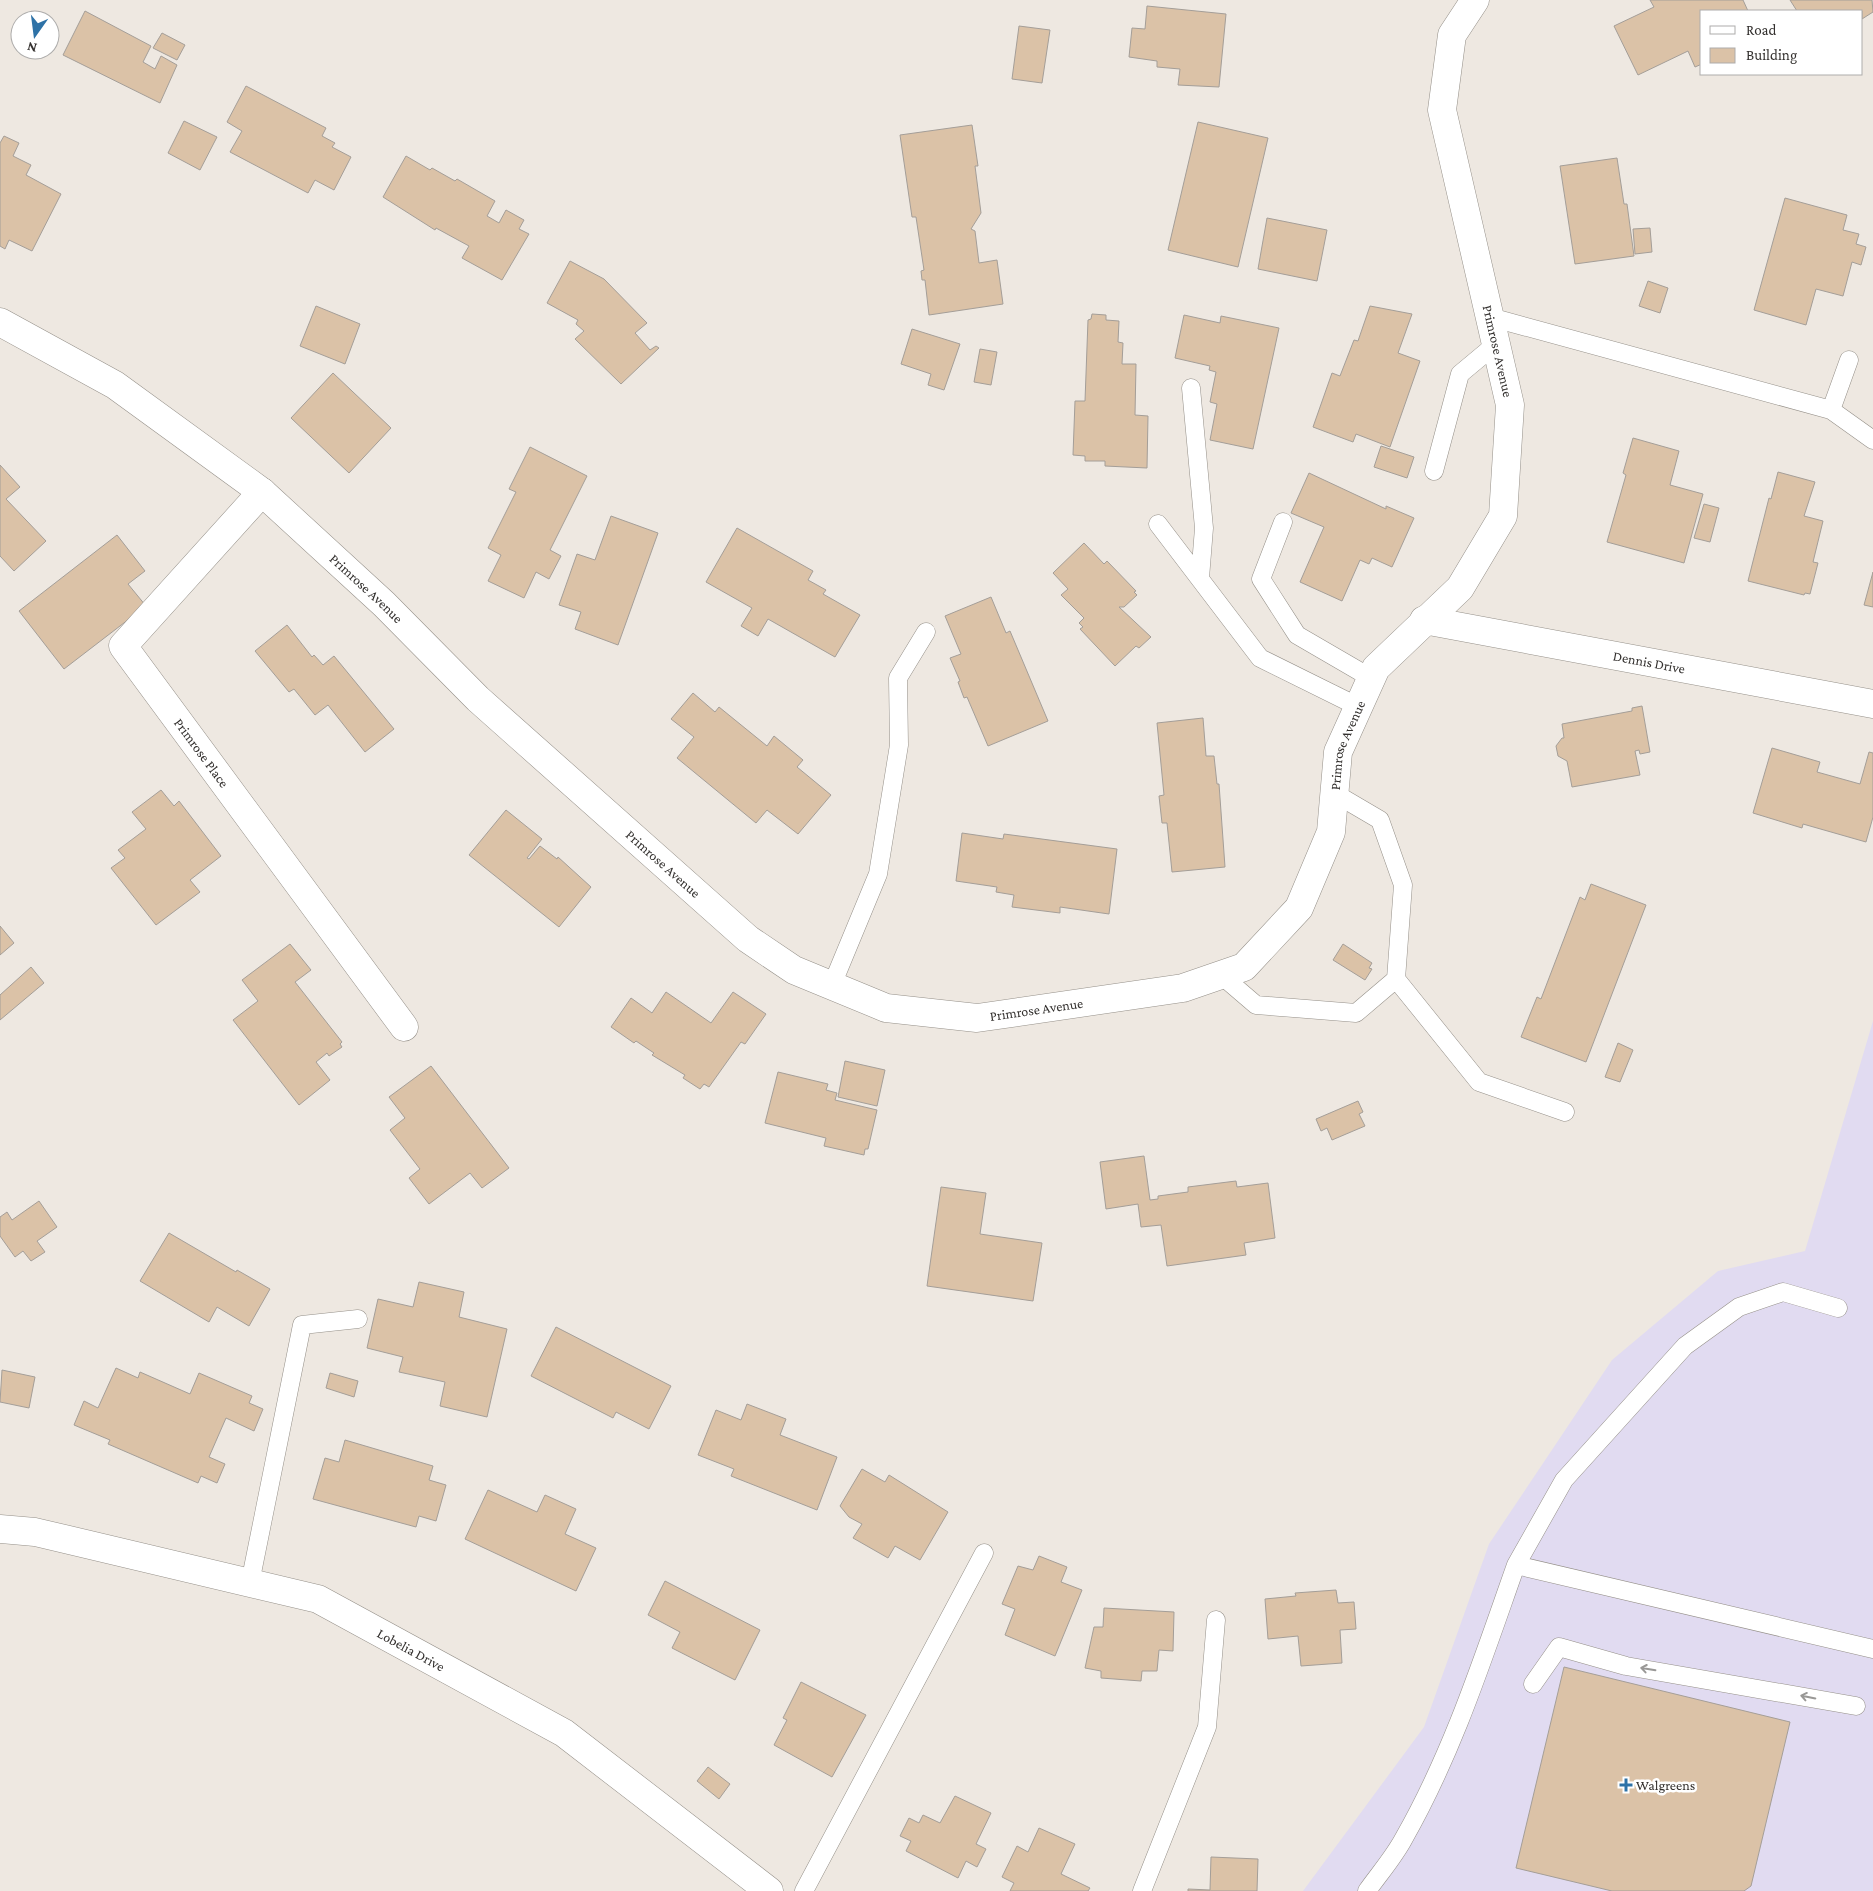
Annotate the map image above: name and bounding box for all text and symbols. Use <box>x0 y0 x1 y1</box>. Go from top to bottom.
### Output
north arrow <box>10 10 60 60</box>
legend <box>1700 10 1863 75</box>
text: Road <box>1746 22 1777 38</box>
text: N <box>25 39 38 57</box>
text: Building <box>1746 47 1797 64</box>
street label: Primrose Avenue <box>1480 303 1516 399</box>
street label: Primrose Avenue <box>327 550 406 626</box>
street label: Dennis Drive <box>1612 648 1686 677</box>
street label: Primrose Avenue <box>1327 698 1368 791</box>
street label: Primrose Place <box>171 715 232 790</box>
street label: Primrose Avenue <box>623 826 704 901</box>
street label: Primrose Avenue <box>989 995 1084 1024</box>
street label: Lobelia Drive <box>375 1625 448 1675</box>
one-way arrow <box>1640 1664 1656 1674</box>
one-way arrow <box>1800 1692 1816 1702</box>
place label: Walgreens <box>1636 1777 1695 1793</box>
marker: Walgreens <box>1620 1779 1632 1791</box>

